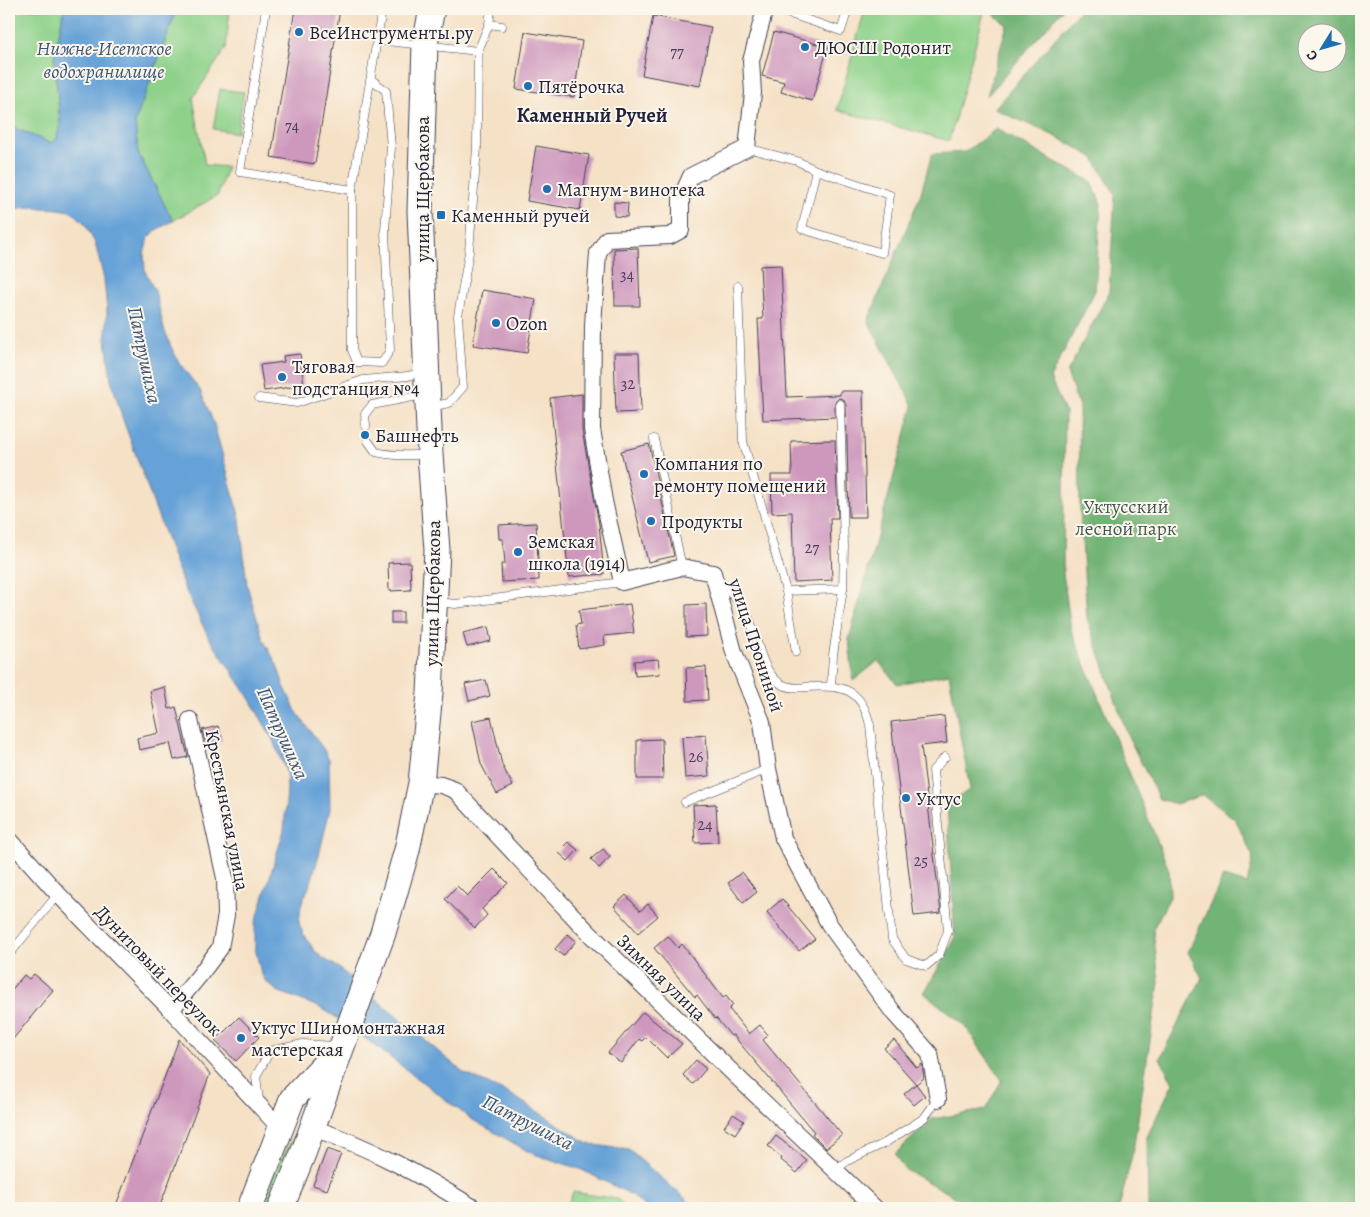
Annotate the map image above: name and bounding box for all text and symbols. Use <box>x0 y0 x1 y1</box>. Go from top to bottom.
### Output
place label: ВсеИнструменты.ру <box>309 20 474 46</box>
north arrow <box>1298 22 1348 72</box>
marker: ВсеИнструменты.ру <box>293 26 305 38</box>
water label: Нижне-Исетское водохранилище <box>36 35 172 85</box>
place label: ДЮСШ Родонит <box>815 35 951 61</box>
house number: 77 <box>670 41 684 63</box>
marker: ДЮСШ Родонит <box>799 41 811 53</box>
text: С <box>1302 46 1322 65</box>
place label: Пятёрочка <box>538 74 625 100</box>
marker: Пятёрочка <box>522 80 534 92</box>
district label: Каменный Ручей <box>516 102 668 129</box>
house number: 74 <box>285 115 299 137</box>
street label: улица Щербакова <box>410 116 436 263</box>
place label: Магнум-винотека <box>557 177 706 203</box>
marker: Магнум-винотека <box>541 183 553 195</box>
place label: Каменный ручей <box>451 203 590 229</box>
marker: Каменный ручей <box>435 209 447 221</box>
house number: 34 <box>620 264 634 286</box>
water label: Патрушиха <box>121 304 168 406</box>
place label: Ozon <box>506 311 548 337</box>
marker: Ozon <box>490 317 502 329</box>
place label: Тяговая подстанция №4 <box>292 354 420 402</box>
marker: Тяговая подстанция №4 <box>276 371 288 383</box>
house number: 32 <box>621 373 636 395</box>
place label: Башнефть <box>375 423 459 449</box>
marker: Башнефть <box>359 429 371 441</box>
place label: Компания по ремонту помещений <box>654 451 826 499</box>
marker: Компания по ремонту помещений <box>638 468 650 480</box>
park label: Уктусский лесной парк <box>1075 494 1177 542</box>
place label: Продукты <box>661 509 743 535</box>
marker: Продукты <box>645 515 657 527</box>
street label: улица Щербакова <box>419 519 447 667</box>
place label: Земская школа (1914) <box>528 529 625 577</box>
house number: 27 <box>805 537 819 559</box>
marker: Земская школа (1914) <box>512 546 524 558</box>
street label: улица Прониной <box>722 574 790 716</box>
water label: Патрушиха <box>250 682 315 784</box>
street label: Крестьянская улица <box>199 727 255 893</box>
house number: 26 <box>689 746 704 768</box>
place label: Уктус <box>916 786 961 812</box>
marker: Уктус <box>900 792 912 804</box>
house number: 24 <box>698 814 712 836</box>
house number: 25 <box>914 850 928 872</box>
street label: Дунитовый переулок <box>89 899 228 1042</box>
street label: Зимняя улица <box>611 928 712 1027</box>
place label: Уктус Шиномонтажная мастерская <box>251 1015 446 1063</box>
marker: Уктус Шиномонтажная мастерская <box>235 1032 247 1044</box>
water label: Патрушиха <box>478 1088 578 1157</box>

